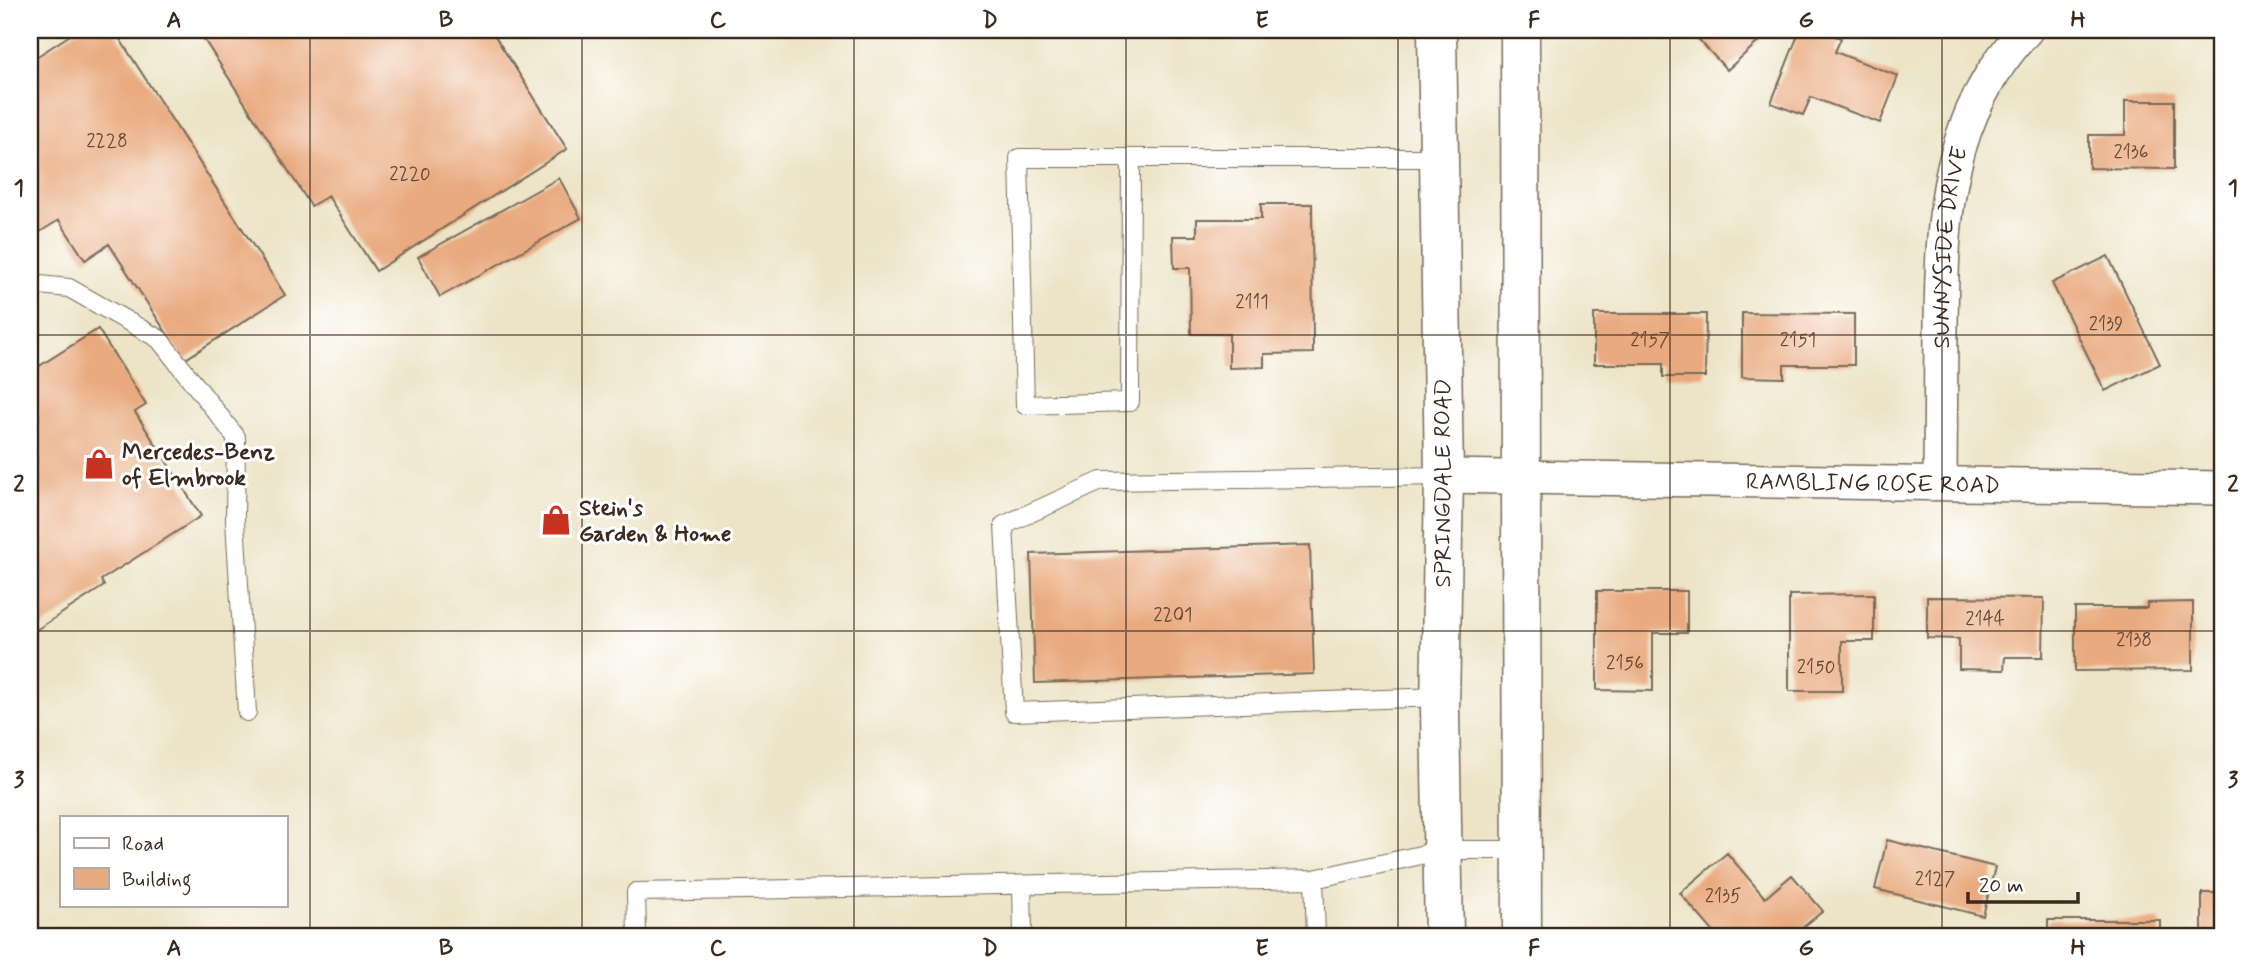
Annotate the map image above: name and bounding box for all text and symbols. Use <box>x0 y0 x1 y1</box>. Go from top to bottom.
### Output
text: A <box>166 6 182 36</box>
text: B <box>439 6 454 36</box>
text: C <box>710 6 727 36</box>
text: D <box>982 6 998 36</box>
text: E <box>1255 6 1269 36</box>
text: F <box>1528 6 1540 36</box>
text: G <box>1798 6 1814 36</box>
text: H <box>2070 6 2086 36</box>
house number: 2228 <box>86 129 128 154</box>
house number: 2136 <box>2114 140 2148 165</box>
street label: SUNNYSIDE DRIVE <box>1928 144 1976 349</box>
house number: 2220 <box>389 162 431 187</box>
text: 1 <box>14 174 24 204</box>
text: 1 <box>2228 174 2238 204</box>
house number: 2111 <box>1235 290 1269 315</box>
house number: 2139 <box>2089 312 2123 337</box>
house number: 2157 <box>1630 328 1670 353</box>
house number: 2151 <box>1780 328 1816 353</box>
street label: SPRINGDALE ROAD <box>1429 379 1459 587</box>
place label: Mercedes-Benz of Elmbrook <box>122 438 275 494</box>
shop icon: Mercedes-Benz of Elmbrook <box>82 447 116 481</box>
street label: RAMBLING ROSE ROAD <box>1746 468 2000 502</box>
text: 2 <box>13 470 25 500</box>
text: 2 <box>2227 470 2239 500</box>
place label: Stein's Garden & Home <box>579 494 731 550</box>
shop icon: Stein's Garden & Home <box>539 503 573 537</box>
house number: 2201 <box>1153 603 1193 628</box>
house number: 2144 <box>1965 607 2005 632</box>
house number: 2138 <box>2116 628 2152 653</box>
house number: 2156 <box>1606 651 1644 676</box>
house number: 2150 <box>1797 655 1835 680</box>
text: 3 <box>14 766 25 796</box>
text: 3 <box>2228 766 2239 796</box>
legend <box>60 816 287 906</box>
text: Road <box>122 830 164 858</box>
scale bar <box>1968 861 2079 905</box>
text: Building <box>122 866 192 896</box>
house number: 2127 <box>1915 867 1955 892</box>
text: 20 m <box>1979 872 2024 900</box>
house number: 2135 <box>1705 884 1741 909</box>
text: A <box>166 934 182 964</box>
text: B <box>439 934 454 964</box>
text: C <box>710 934 727 964</box>
text: D <box>982 934 998 964</box>
text: E <box>1255 934 1269 964</box>
text: F <box>1528 934 1540 964</box>
text: G <box>1798 934 1814 964</box>
text: H <box>2070 934 2086 964</box>

